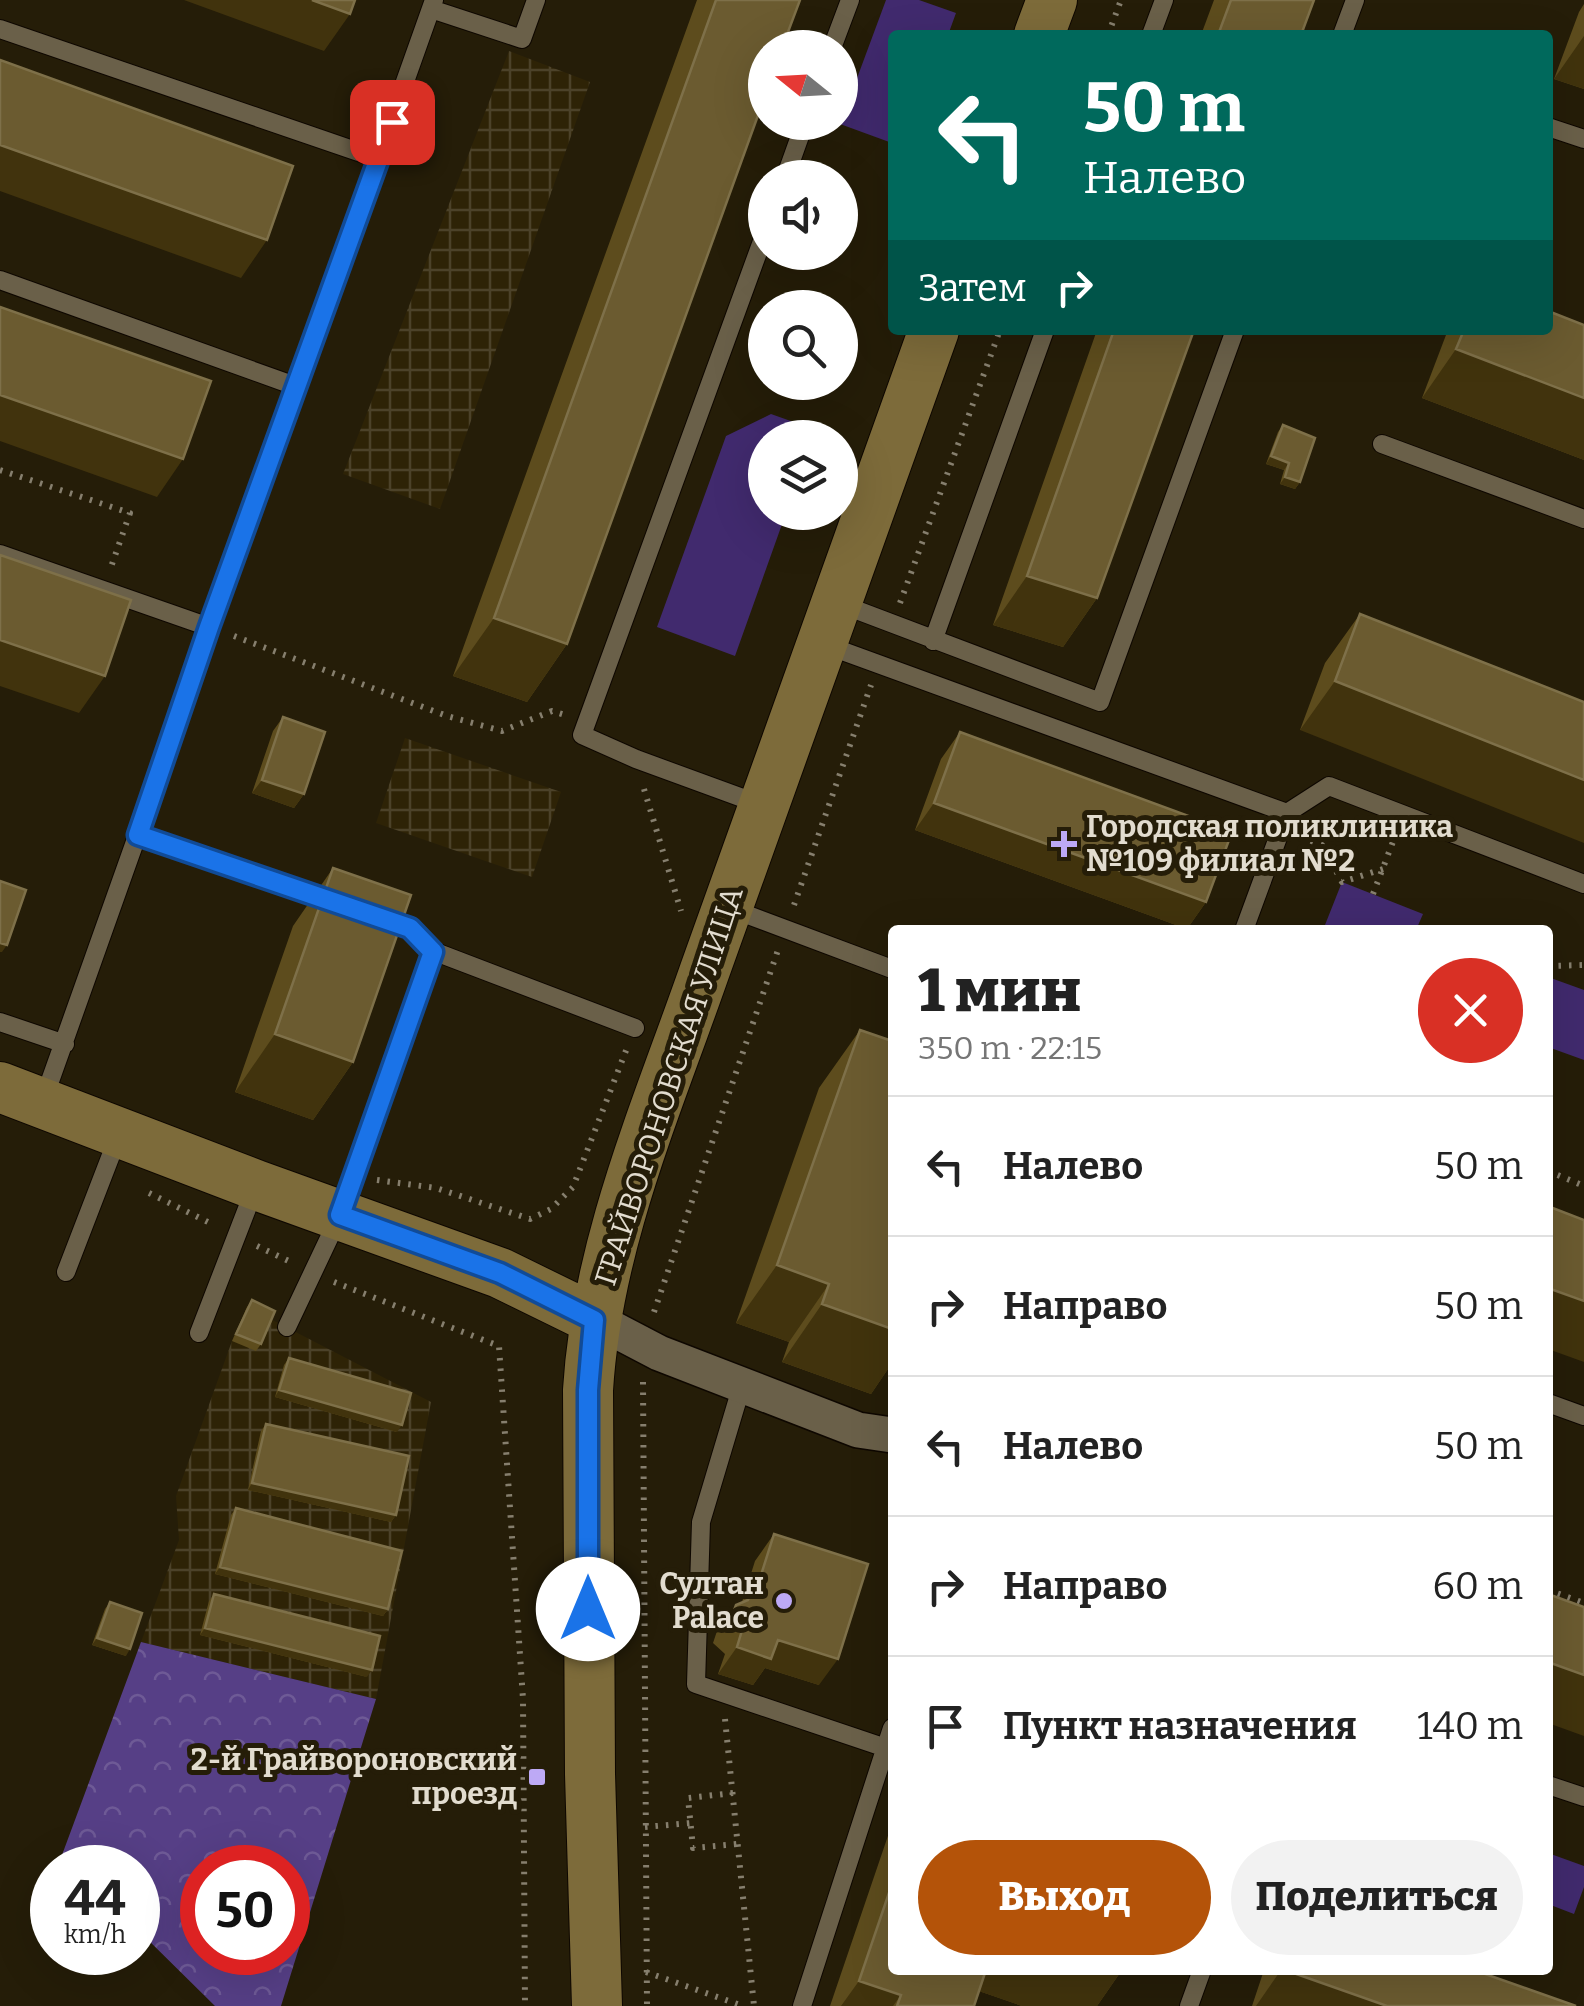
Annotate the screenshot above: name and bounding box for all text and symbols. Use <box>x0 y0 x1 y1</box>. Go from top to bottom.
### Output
north arrow <box>748 30 858 140</box>
map controls <box>748 30 858 530</box>
text: 50 m <box>1083 66 1245 150</box>
icon: left <box>918 70 1048 200</box>
pin <box>350 80 435 165</box>
icon: arrive <box>365 95 420 150</box>
text: Налево <box>1083 151 1246 205</box>
button: sound <box>748 160 858 270</box>
icon: right <box>1047 260 1102 315</box>
text: Затем <box>918 265 1027 311</box>
button: search <box>748 290 858 400</box>
button: layers <box>748 420 858 530</box>
place label: Городская поликлиника №109 филиал №2 <box>1086 809 1453 879</box>
marker: Городская поликлиника №109 филиал №2 <box>1051 831 1077 857</box>
street label: ГРАЙВОРОНОВСКАЯ УЛИЦА <box>587 881 751 1290</box>
text: 1 мин <box>918 955 1081 1027</box>
button: close <box>1418 958 1523 1063</box>
text: 350 m · 22:15 <box>918 1029 1102 1067</box>
icon: left <box>918 1139 973 1194</box>
text: Налево <box>1003 1143 1143 1189</box>
text: 50 m <box>1434 1143 1523 1189</box>
icon: right <box>918 1279 973 1334</box>
text: Направо <box>1003 1283 1167 1329</box>
text: 50 m <box>1434 1283 1523 1329</box>
icon: left <box>918 1419 973 1474</box>
text: Налево <box>1003 1423 1143 1469</box>
text: 50 m <box>1434 1423 1523 1469</box>
position arrow <box>536 1557 640 1661</box>
icon: right <box>918 1559 973 1614</box>
text: Направо <box>1003 1563 1167 1609</box>
text: 60 m <box>1432 1563 1523 1609</box>
place label: Султан Palace <box>659 1566 764 1636</box>
marker: Султан Palace <box>773 1590 795 1612</box>
icon: arrive <box>918 1699 973 1754</box>
text: Пункт назначения <box>1003 1703 1357 1749</box>
text: 140 m <box>1417 1703 1523 1749</box>
place label: 2-й Грайвороновский проезд <box>191 1742 517 1812</box>
marker: 2-й Грайвороновский проезд <box>526 1766 548 1788</box>
button: Выход <box>918 1840 1211 1955</box>
button: Поделиться <box>1231 1840 1523 1955</box>
speed limit sign: 50 <box>180 1845 310 1975</box>
text: 44 <box>64 1868 126 1928</box>
text: km/h <box>64 1920 126 1950</box>

